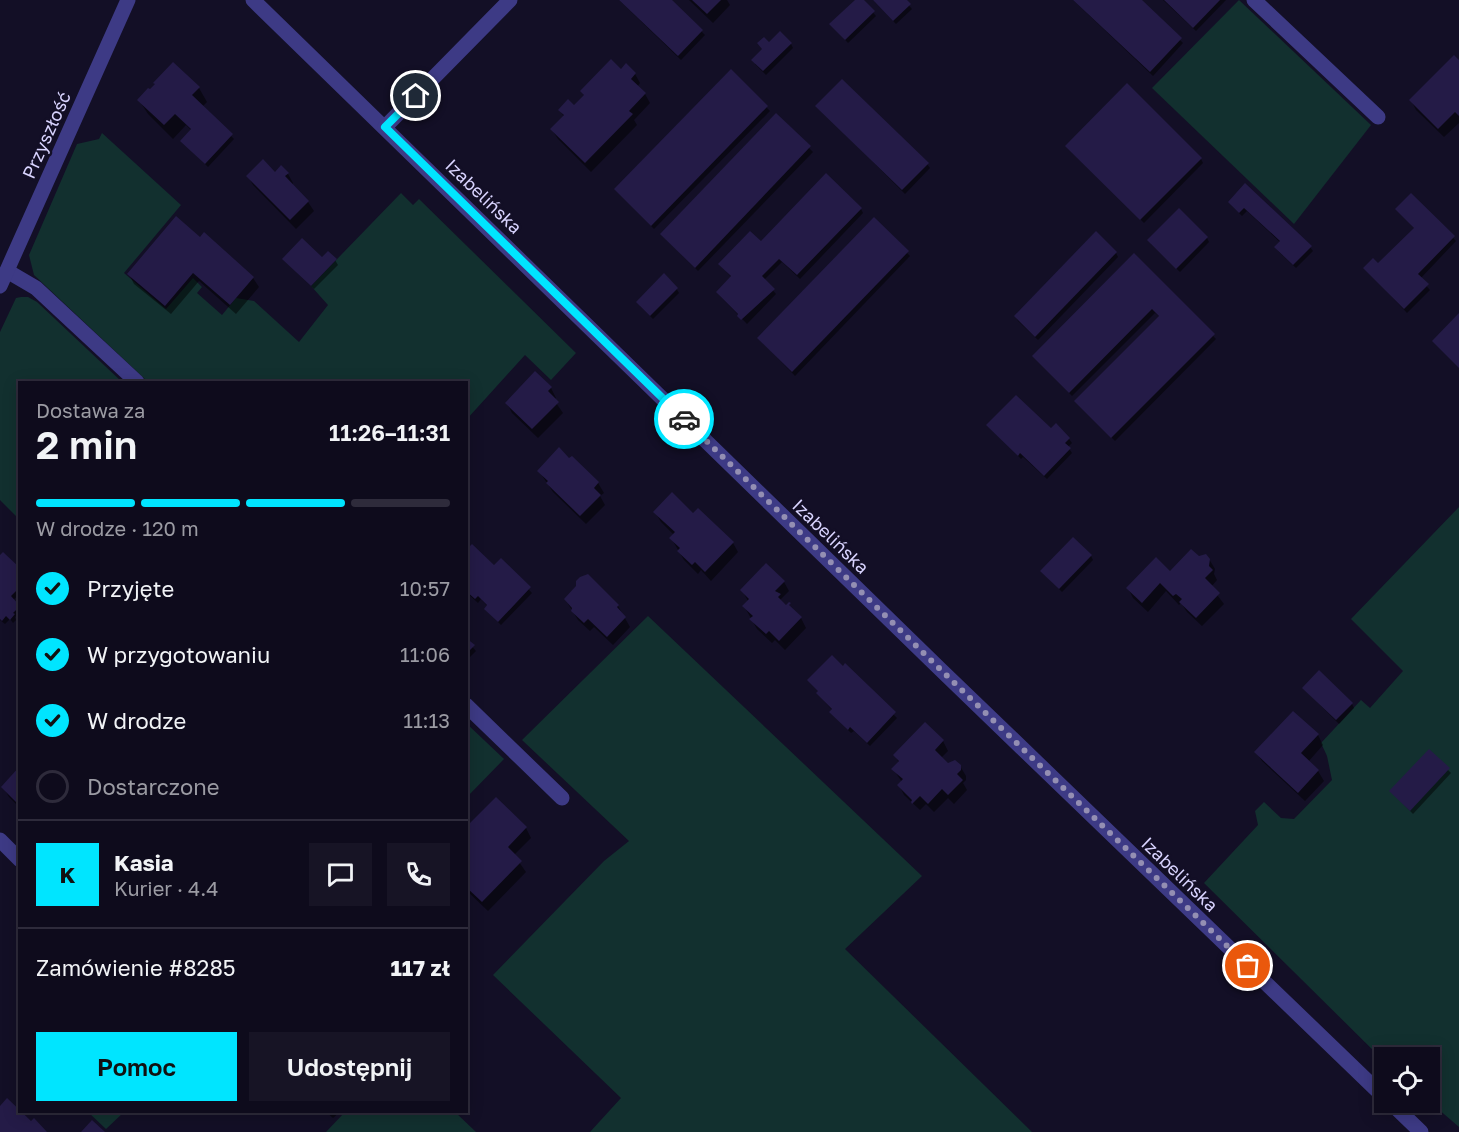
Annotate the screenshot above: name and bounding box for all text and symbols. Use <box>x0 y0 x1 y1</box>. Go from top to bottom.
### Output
pin <box>390 70 441 121</box>
icon: home <box>399 79 432 112</box>
street label: Przyszłość <box>17 88 75 182</box>
street label: Izabelińska <box>441 154 527 238</box>
courier <box>654 389 714 449</box>
text: Dostawa za <box>36 398 145 422</box>
icon: car <box>668 403 701 436</box>
text: 11:26–11:31 <box>329 419 450 446</box>
text: 2 min <box>36 421 137 468</box>
street label: Izabelińska <box>788 494 874 578</box>
text: W drodze · 120 m <box>36 516 199 540</box>
icon: check <box>36 572 69 605</box>
text: Przyjęte <box>87 575 174 602</box>
text: 10:57 <box>400 576 450 600</box>
icon: check <box>36 638 69 671</box>
text: W przygotowaniu <box>87 641 270 668</box>
text: 11:06 <box>400 642 450 666</box>
icon: check <box>36 704 69 737</box>
text: W drodze <box>87 707 186 734</box>
text: 11:13 <box>403 708 450 732</box>
text: Dostarczone <box>87 773 220 800</box>
street label: Izabelińska <box>1137 832 1223 916</box>
button: chat <box>309 843 372 906</box>
button: phone <box>387 843 450 906</box>
text: Kasia <box>114 849 174 876</box>
text: K <box>60 861 75 888</box>
text: Kurier · 4.4 <box>114 876 218 900</box>
pin <box>1222 940 1273 991</box>
icon: bag <box>1231 949 1264 982</box>
text: Zamówienie #8285 <box>36 954 236 981</box>
text: 117 zł <box>390 954 450 981</box>
button: Pomoc <box>36 1032 237 1101</box>
button: Udostępnij <box>249 1032 450 1101</box>
map controls <box>1374 1047 1440 1113</box>
button: locate <box>1374 1047 1440 1113</box>

